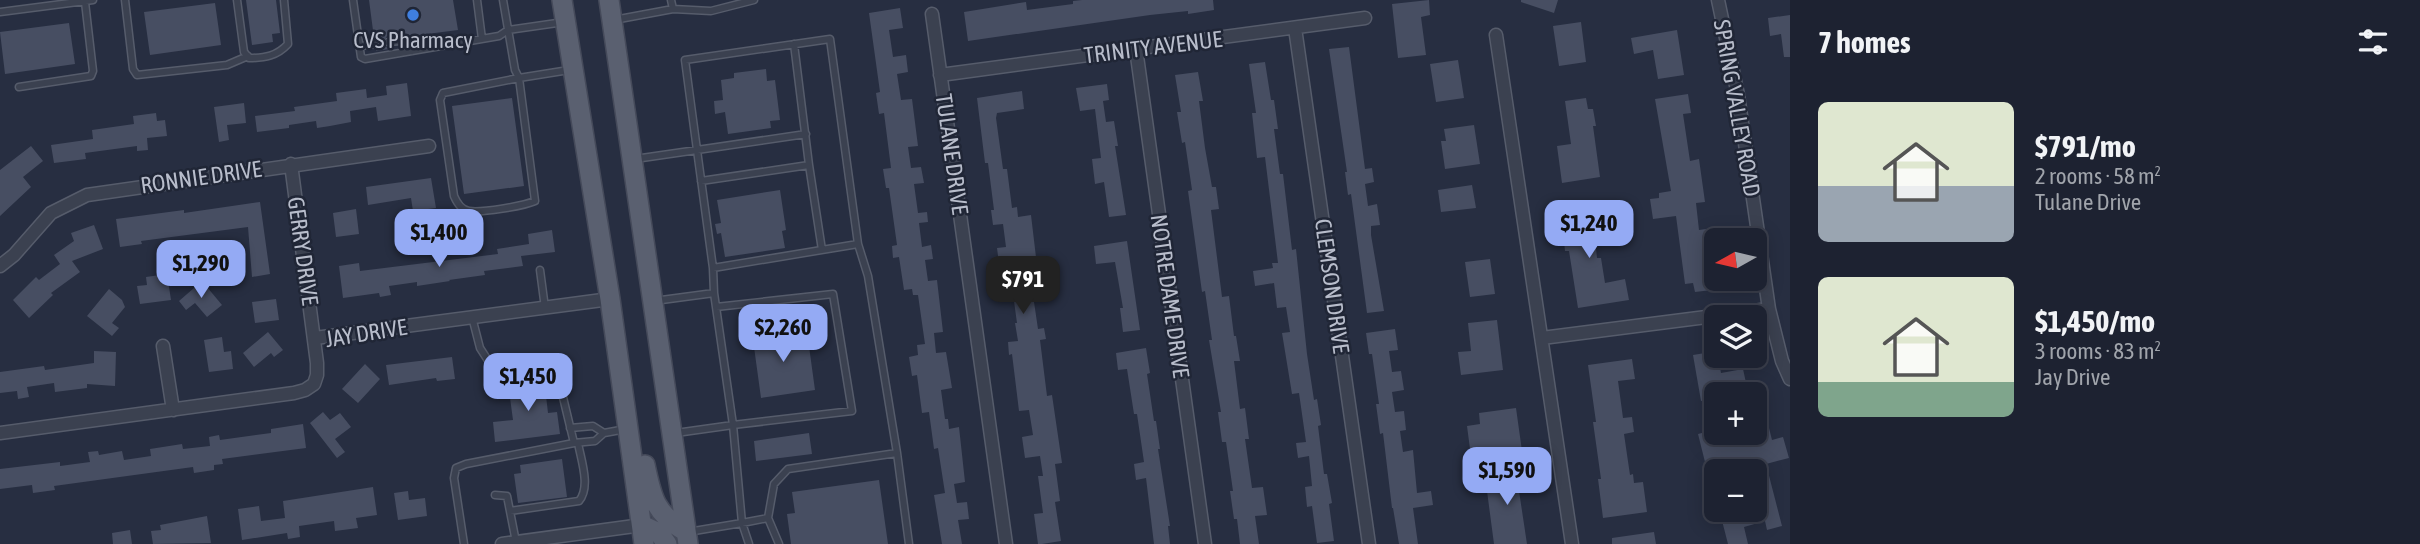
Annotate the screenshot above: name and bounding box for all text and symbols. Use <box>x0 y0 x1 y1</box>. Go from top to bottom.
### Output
marker: CVS Pharmacy <box>405 7 421 23</box>
street label: SPRING VALLEY ROAD <box>1709 18 1765 198</box>
icon: filters <box>2354 23 2392 61</box>
text: 7 homes <box>1818 25 1911 59</box>
street label: TRINITY AVENUE <box>1082 26 1224 68</box>
place label: CVS Pharmacy <box>353 27 473 53</box>
street label: TULANE DRIVE <box>931 92 973 216</box>
text: $791/mo <box>2035 129 2136 163</box>
icon: home <box>1874 130 1958 214</box>
street label: RONNIE DRIVE <box>139 156 263 198</box>
text: 2 rooms · 58 m² <box>2035 163 2161 189</box>
text: Tulane Drive <box>2035 189 2141 215</box>
street label: GERRY DRIVE <box>283 195 324 307</box>
pin: $1,240 <box>1532 201 1646 260</box>
pin: $1,400 <box>382 210 496 269</box>
text: $1,240 <box>1561 210 1618 236</box>
street label: NOTRE DAME DRIVE <box>1146 213 1194 380</box>
street label: CLEMSON DRIVE <box>1310 217 1354 355</box>
text: $1,400 <box>411 219 468 245</box>
north arrow <box>1704 228 1768 290</box>
map controls <box>1704 228 1767 522</box>
pin: $1,290 <box>144 240 258 300</box>
text: $1,290 <box>173 250 230 276</box>
pin: $791 <box>982 256 1064 316</box>
text: $791 <box>1002 266 1044 292</box>
pin: $2,260 <box>726 304 840 364</box>
text: $1,450/mo <box>2035 304 2155 338</box>
button: layers <box>1704 305 1767 368</box>
icon: home <box>1874 305 1958 389</box>
street label: JAY DRIVE <box>323 314 409 352</box>
text: $2,260 <box>755 314 812 340</box>
text: 3 rooms · 83 m² <box>2035 338 2161 364</box>
pin: $1,450 <box>471 354 585 413</box>
text: $1,450 <box>500 363 557 389</box>
text: Jay Drive <box>2035 364 2110 390</box>
button: + <box>1704 382 1767 445</box>
pin: $1,590 <box>1450 448 1564 507</box>
text: $1,590 <box>1479 457 1536 483</box>
button: − <box>1704 459 1767 522</box>

